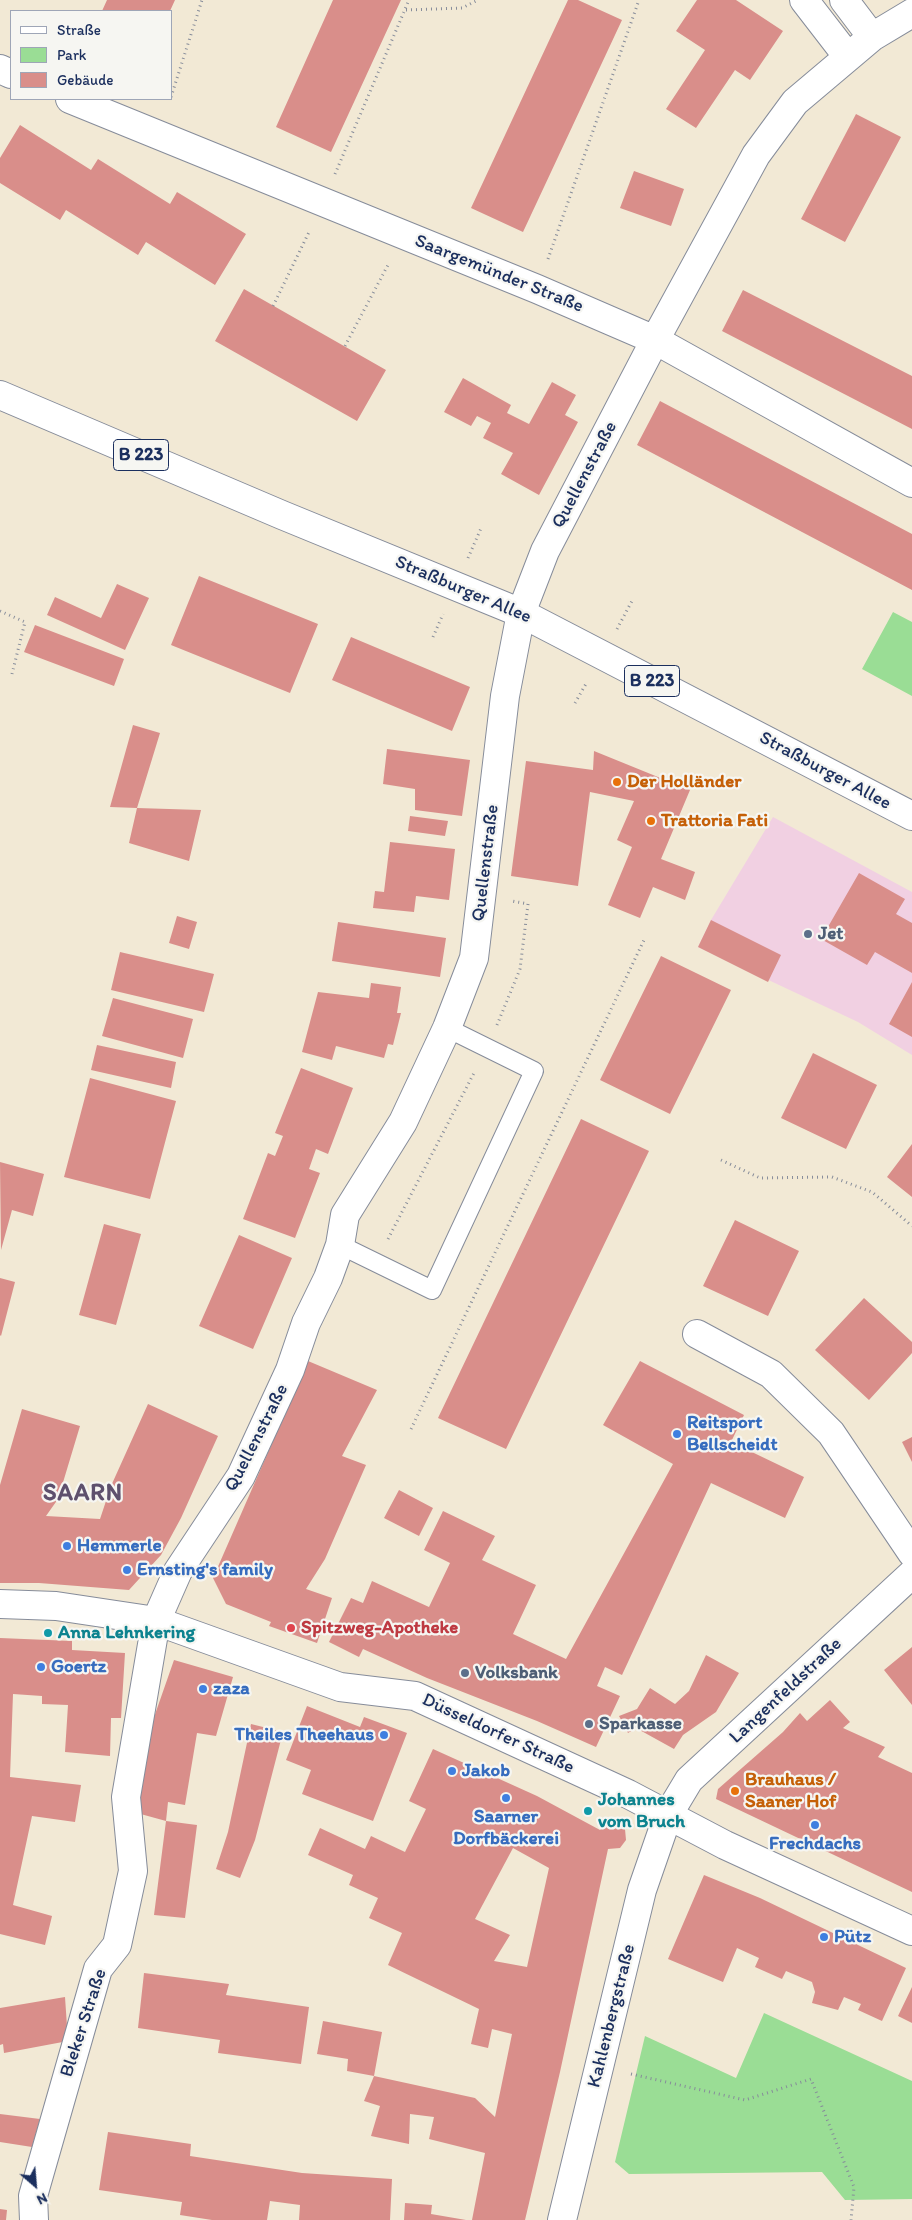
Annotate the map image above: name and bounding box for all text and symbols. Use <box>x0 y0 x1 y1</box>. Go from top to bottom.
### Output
legend <box>10 10 172 100</box>
text: Straße <box>57 21 101 39</box>
text: Park <box>57 46 87 64</box>
text: Gebäude <box>57 71 114 89</box>
street label: Saargemünder Straße <box>411 230 587 318</box>
street label: Quellenstraße <box>547 418 623 532</box>
road number: B 223 <box>114 440 168 470</box>
street label: Straßburger Allee <box>391 551 535 629</box>
road number: B 223 <box>624 666 680 696</box>
street label: Straßburger Allee <box>755 727 895 815</box>
place label: Der Holländer <box>627 771 741 793</box>
marker: Der Holländer <box>611 776 623 788</box>
street label: Quellenstraße <box>468 803 504 923</box>
place label: Trattoria Fati <box>661 810 768 832</box>
marker: Trattoria Fati <box>645 815 657 827</box>
place label: Jet <box>818 923 844 945</box>
marker: Jet <box>802 928 814 940</box>
street label: Quellenstraße <box>220 1380 294 1496</box>
place label: Reitsport Bellscheidt <box>687 1412 778 1456</box>
marker: Reitsport Bellscheidt <box>671 1428 683 1440</box>
district label: SAARN <box>42 1480 124 1508</box>
place label: Hemmerle <box>77 1535 162 1557</box>
marker: Hemmerle <box>61 1540 73 1552</box>
place label: Ernsting's family <box>137 1559 273 1581</box>
marker: Ernsting's family <box>121 1564 133 1576</box>
place label: Spitzweg-Apotheke <box>301 1617 458 1639</box>
place label: Anna Lehnkering <box>58 1622 195 1644</box>
marker: Spitzweg-Apotheke <box>285 1622 297 1634</box>
marker: Anna Lehnkering <box>42 1627 54 1639</box>
street label: Langenfeldstraße <box>725 1633 847 1749</box>
place label: Goertz <box>51 1656 106 1678</box>
marker: Goertz <box>35 1661 47 1673</box>
place label: Volksbank <box>475 1662 558 1684</box>
marker: Volksbank <box>459 1667 471 1679</box>
place label: zaza <box>213 1678 250 1700</box>
marker: zaza <box>197 1683 209 1695</box>
street label: Düsseldorfer Straße <box>418 1689 578 1779</box>
place label: Sparkasse <box>599 1713 682 1735</box>
marker: Sparkasse <box>583 1718 595 1730</box>
place label: Theiles Theehaus <box>234 1724 374 1746</box>
marker: Theiles Theehaus <box>378 1729 390 1741</box>
place label: Jakob <box>462 1760 510 1782</box>
marker: Jakob <box>446 1765 458 1777</box>
place label: Brauhaus / Saaner Hof <box>745 1769 836 1813</box>
marker: Brauhaus / Saaner Hof <box>729 1785 741 1797</box>
place label: Johannes vom Bruch <box>598 1789 685 1833</box>
marker: Saarner Dorfbäckerei <box>500 1792 512 1804</box>
marker: Johannes vom Bruch <box>582 1805 594 1817</box>
place label: Saarner Dorfbäckerei <box>453 1806 559 1850</box>
marker: Frechdachs <box>809 1819 821 1831</box>
place label: Frechdachs <box>769 1833 861 1855</box>
place label: Pütz <box>834 1926 871 1948</box>
marker: Pütz <box>818 1931 830 1943</box>
street label: Kahlenbergstraße <box>583 1942 641 2090</box>
street label: Bleker Straße <box>56 1966 112 2080</box>
north arrow <box>10 2160 60 2210</box>
text: N <box>34 2189 50 2209</box>

